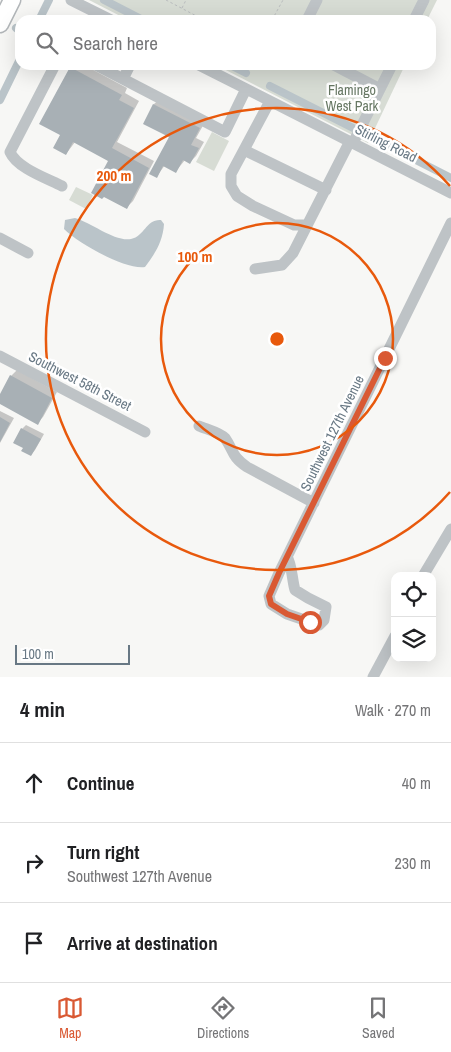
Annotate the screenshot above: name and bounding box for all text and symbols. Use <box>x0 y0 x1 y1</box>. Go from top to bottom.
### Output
search box <box>15 15 436 70</box>
icon: search <box>33 29 61 57</box>
text: Search here <box>73 30 158 56</box>
park label: Flamingo West Park <box>326 81 379 115</box>
street label: Stirling Road <box>352 120 420 166</box>
text: 200 m <box>97 165 131 186</box>
text: 100 m <box>178 246 212 267</box>
centre of rings <box>268 330 286 348</box>
street label: Southwest 58th Street <box>26 347 134 415</box>
route end <box>374 347 397 370</box>
street label: Southwest 127th Avenue <box>296 372 368 494</box>
map controls <box>391 572 436 662</box>
button: locate <box>391 572 436 617</box>
route start <box>299 611 322 634</box>
button: layers <box>391 617 436 662</box>
scale bar <box>15 642 130 665</box>
text: 100 m <box>22 645 54 663</box>
text: 4 min <box>20 695 65 724</box>
text: Walk · 270 m <box>355 699 431 721</box>
icon: ahead <box>20 769 48 797</box>
text: Continue <box>67 770 135 796</box>
text: 40 m <box>402 772 431 794</box>
text: Turn right <box>67 839 139 865</box>
icon: right <box>20 849 48 877</box>
text: 230 m <box>395 852 431 874</box>
text: Southwest 127th Avenue <box>67 865 212 887</box>
icon: arrive <box>20 929 48 957</box>
text: Arrive at destination <box>67 930 218 956</box>
tab: Map <box>56 994 84 1042</box>
tab: Directions <box>197 994 249 1042</box>
tab: Saved <box>362 994 395 1042</box>

